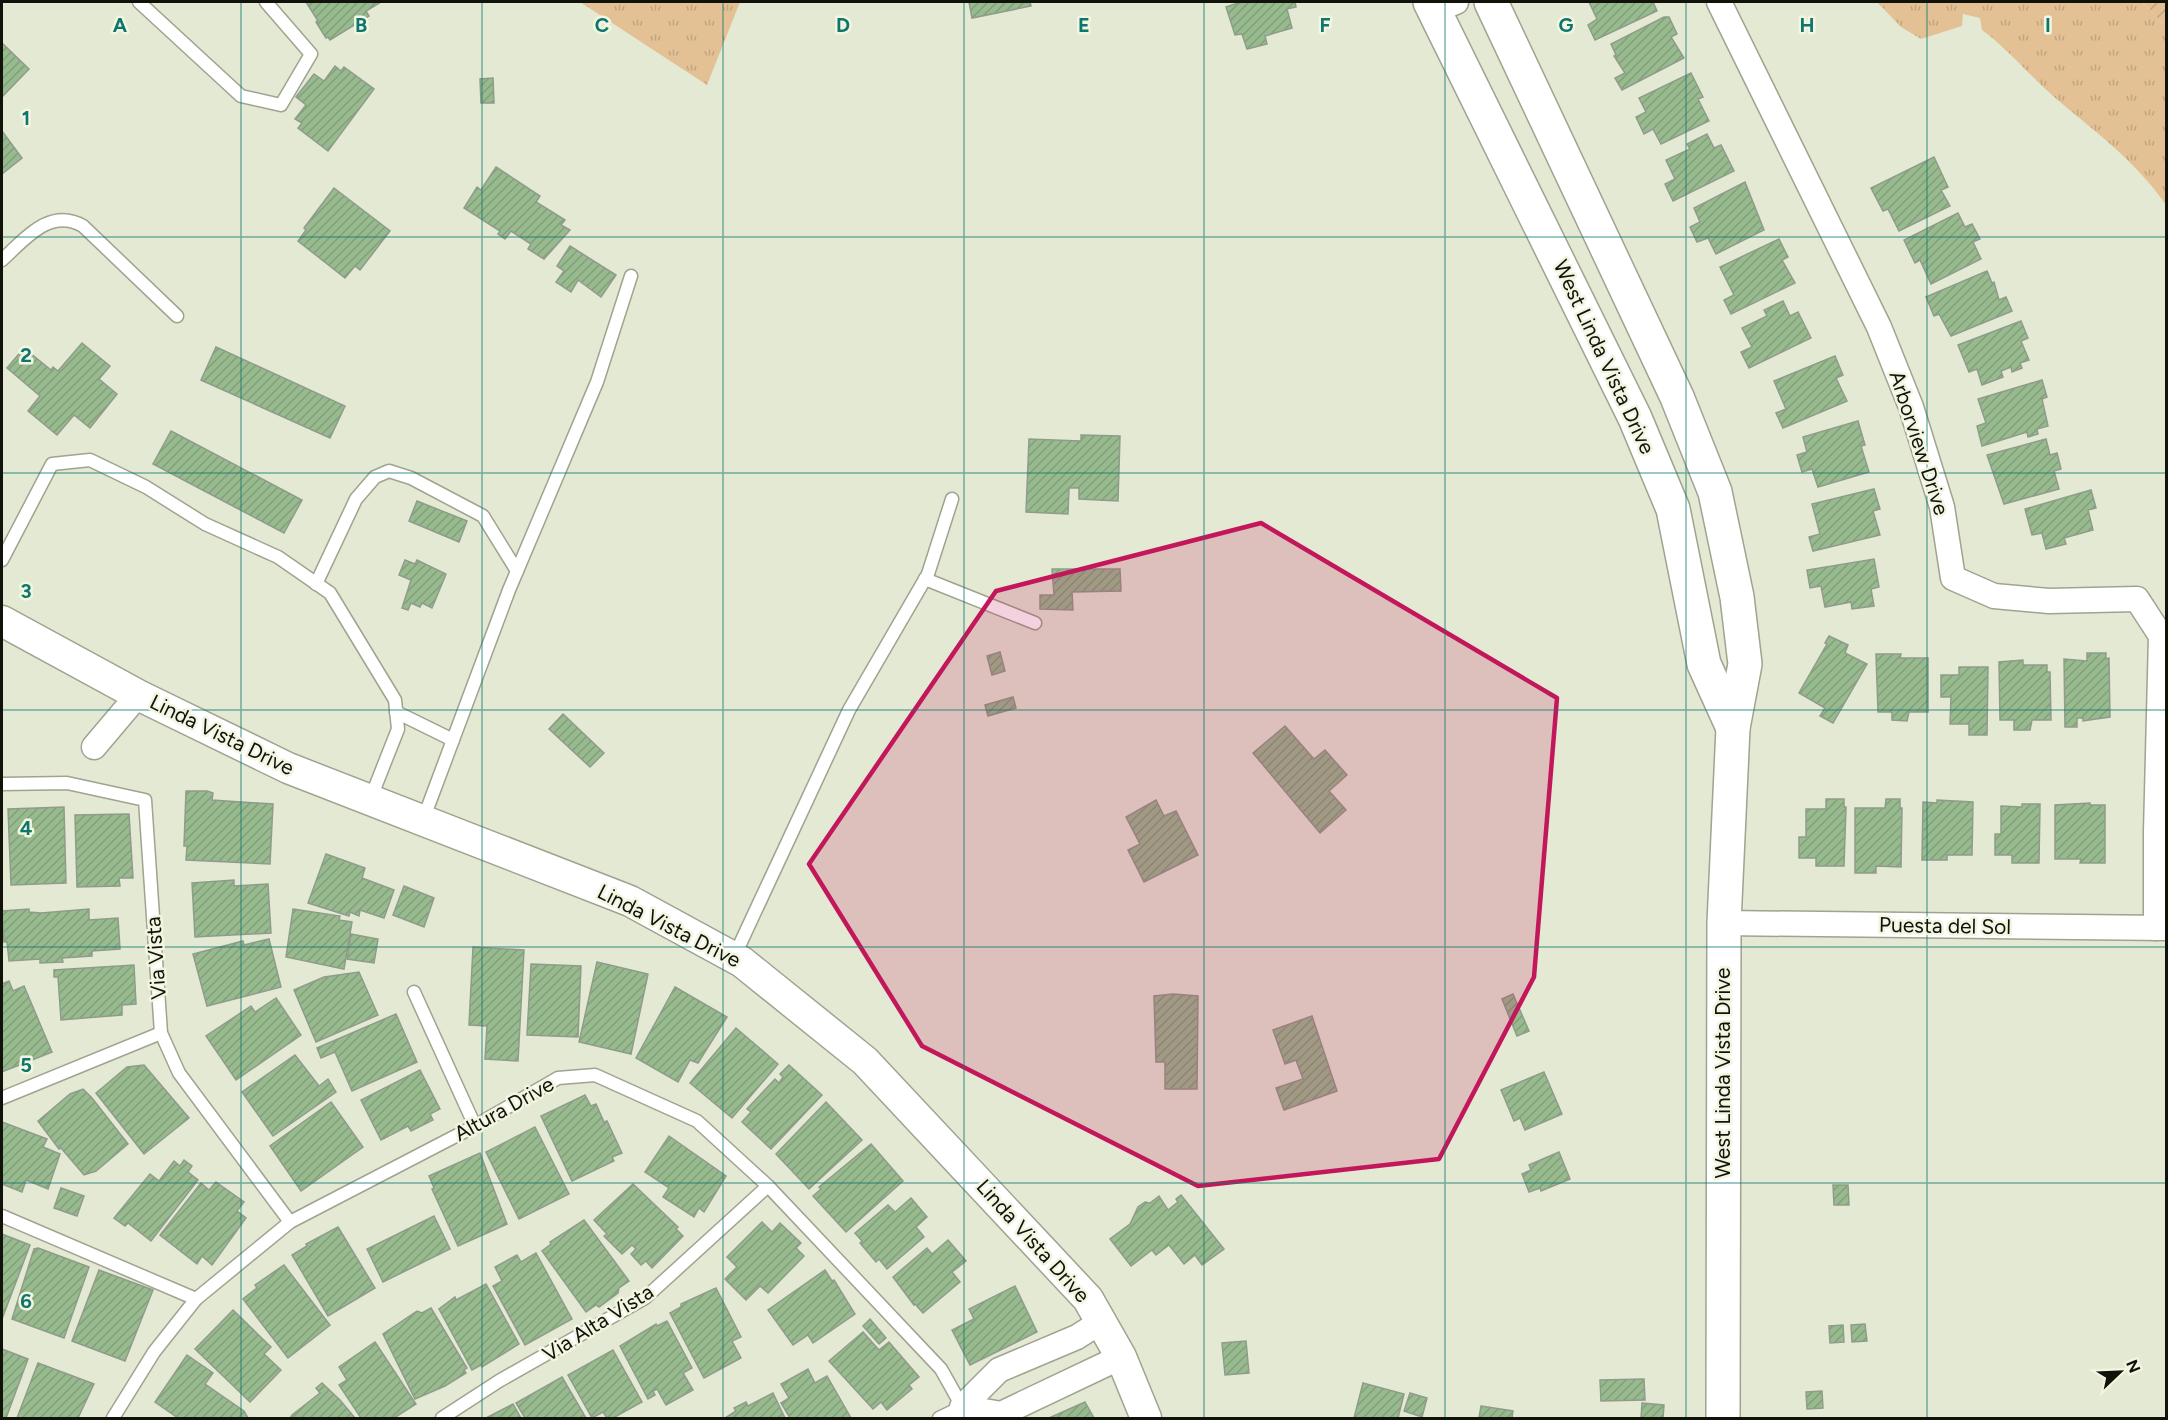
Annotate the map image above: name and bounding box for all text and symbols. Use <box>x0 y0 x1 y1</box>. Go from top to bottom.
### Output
text: A <box>113 13 128 37</box>
text: B <box>355 13 367 37</box>
text: C <box>595 13 609 37</box>
text: D <box>836 13 850 37</box>
text: E <box>1078 13 1090 37</box>
text: F <box>1319 13 1331 37</box>
text: G <box>1559 13 1574 37</box>
text: H <box>1800 13 1815 37</box>
text: I <box>2045 13 2051 37</box>
text: 1 <box>22 106 30 130</box>
street label: West Linda Vista Drive <box>1549 256 1660 458</box>
text: 2 <box>20 343 32 367</box>
street label: Arborview Drive <box>1884 368 1955 518</box>
text: 3 <box>20 579 32 603</box>
street label: Linda Vista Drive <box>146 689 298 780</box>
text: 4 <box>20 816 33 840</box>
street label: Linda Vista Drive <box>593 879 745 972</box>
street label: Puesta del Sol <box>1879 912 2011 939</box>
street label: Via Vista <box>140 916 171 1000</box>
street label: West Linda Vista Drive <box>1710 968 1735 1178</box>
text: 5 <box>20 1053 32 1077</box>
street label: Altura Drive <box>450 1071 558 1146</box>
street label: Linda Vista Drive <box>971 1174 1095 1307</box>
street label: Via Alta Vista <box>538 1279 658 1366</box>
text: 6 <box>20 1289 32 1313</box>
north arrow <box>2090 1342 2150 1402</box>
text: N <box>2122 1357 2145 1376</box>

